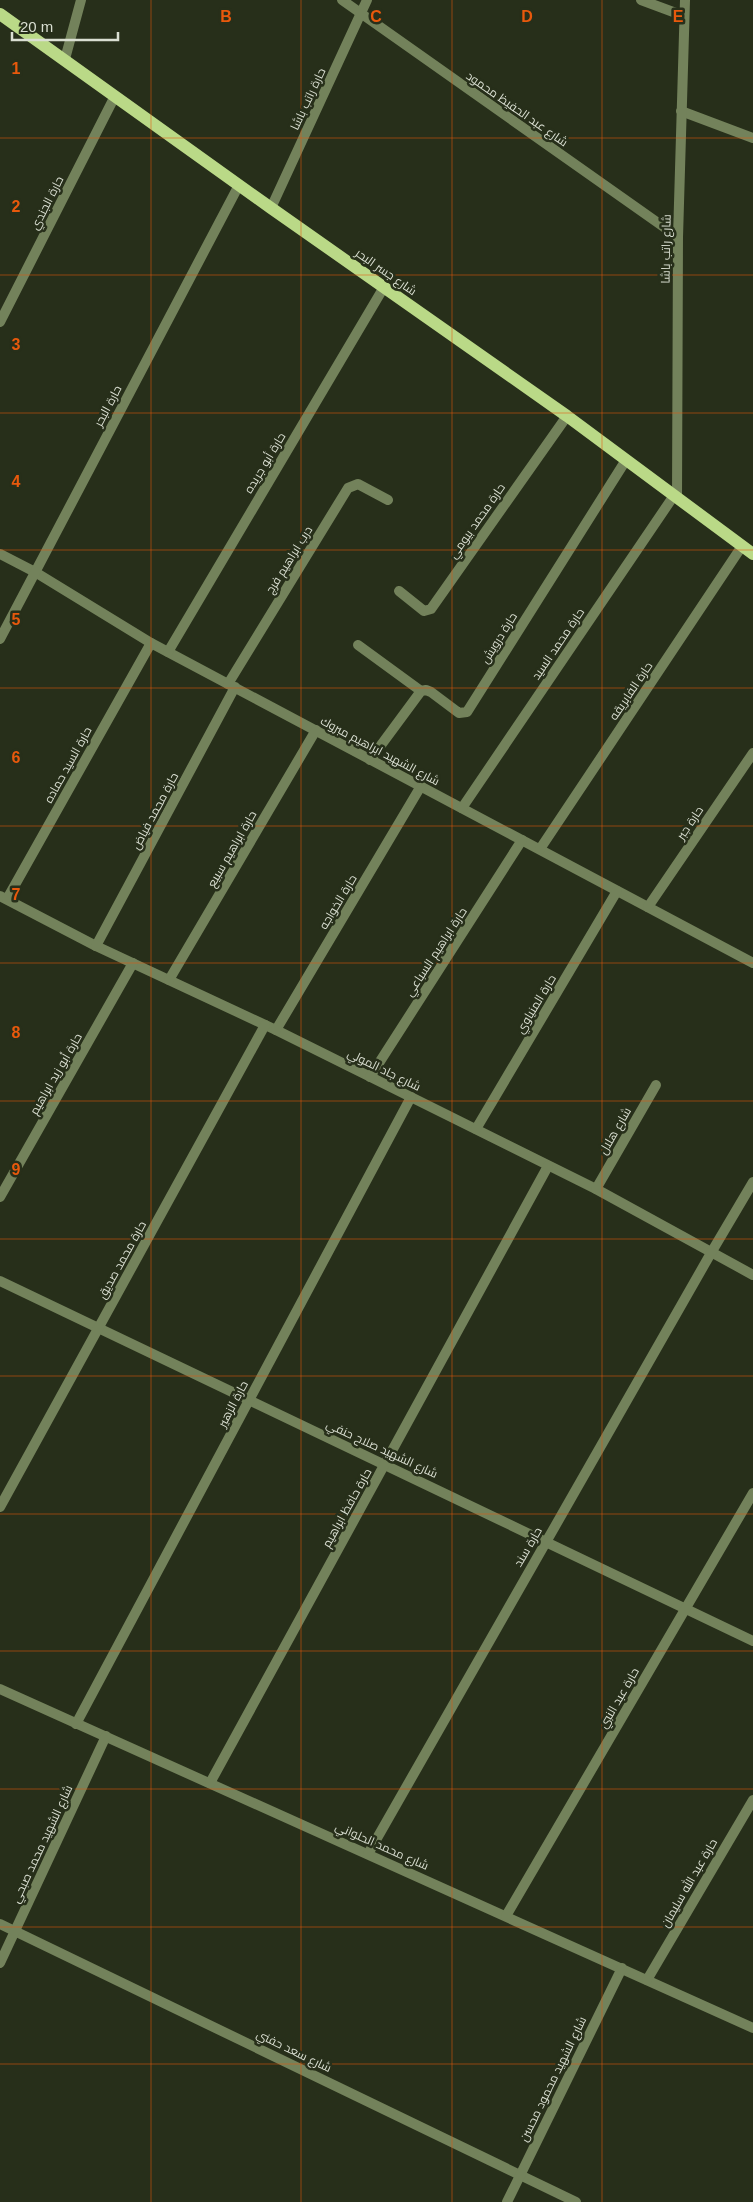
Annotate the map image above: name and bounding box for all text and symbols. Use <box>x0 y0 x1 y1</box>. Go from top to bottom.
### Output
text: B <box>220 8 232 25</box>
text: C <box>370 8 382 25</box>
text: D <box>521 8 533 25</box>
text: E <box>673 8 684 25</box>
scale bar <box>12 10 119 42</box>
text: 20 m <box>20 18 53 35</box>
text: 1 <box>12 60 21 77</box>
street label: حارة راتب باشا <box>288 66 328 132</box>
street label: شارع عبد الحفيظ محمود <box>463 69 570 150</box>
street label: حارة الجندي <box>28 174 69 233</box>
text: 2 <box>12 198 21 215</box>
street label: شارع راتب باشا <box>658 214 675 284</box>
street label: شارع جسر البحر <box>351 245 419 299</box>
text: 3 <box>12 336 21 353</box>
street label: حارة البحر <box>91 383 125 430</box>
street label: حارة أبو جريده <box>241 430 289 496</box>
text: 4 <box>12 473 21 490</box>
street label: حارة محمد بيومي <box>446 481 511 563</box>
street label: درب ابراهيم فرج <box>263 523 316 597</box>
street label: حارة محمد السيد <box>529 606 587 682</box>
street label: حارة درويش <box>478 610 520 666</box>
text: 5 <box>12 611 21 628</box>
street label: حارة الفابريقه <box>606 659 656 723</box>
street label: شارع الشهيد ابراهيم مبروك <box>318 714 442 789</box>
street label: حارة السيد حماده <box>41 724 95 806</box>
text: 6 <box>12 749 21 766</box>
street label: حارة محمد فياض <box>129 770 181 852</box>
street label: حارة جبر <box>673 804 706 843</box>
street label: حارة ابراهيم سبيع <box>204 808 260 890</box>
street label: حارة الخواجه <box>316 872 360 932</box>
text: 7 <box>12 886 21 903</box>
street label: حارة ابراهيم السباعي <box>402 905 472 1001</box>
street label: حارة المنياوي <box>513 972 562 1038</box>
text: 8 <box>12 1024 21 1041</box>
street label: حارة أبو زيد ابراهيم <box>26 1030 86 1118</box>
street label: شارع جاد المولي <box>344 1046 423 1096</box>
street label: شارع هلال <box>596 1105 635 1158</box>
text: 9 <box>12 1161 21 1178</box>
street label: حارة محمد صديق <box>95 1219 149 1301</box>
street label: حارة الزهير <box>214 1378 251 1430</box>
street label: شارع الشهيد صلاح حنفي <box>323 1417 440 1484</box>
street label: حارة حافظ ابراهيم <box>319 1466 375 1551</box>
street label: حارة سند <box>511 1525 545 1569</box>
street label: حارة عبد النبي <box>596 1665 645 1732</box>
street label: شارع الشهيد محمد صبحي <box>8 1783 78 1907</box>
street label: شارع محمد الحلواني <box>332 1819 431 1876</box>
street label: حارة عبد الله سليمان <box>657 1836 720 1930</box>
street label: شارع الشهيد محمود محسن <box>517 2014 590 2144</box>
street label: شارع سعد حفني <box>253 2027 334 2078</box>

